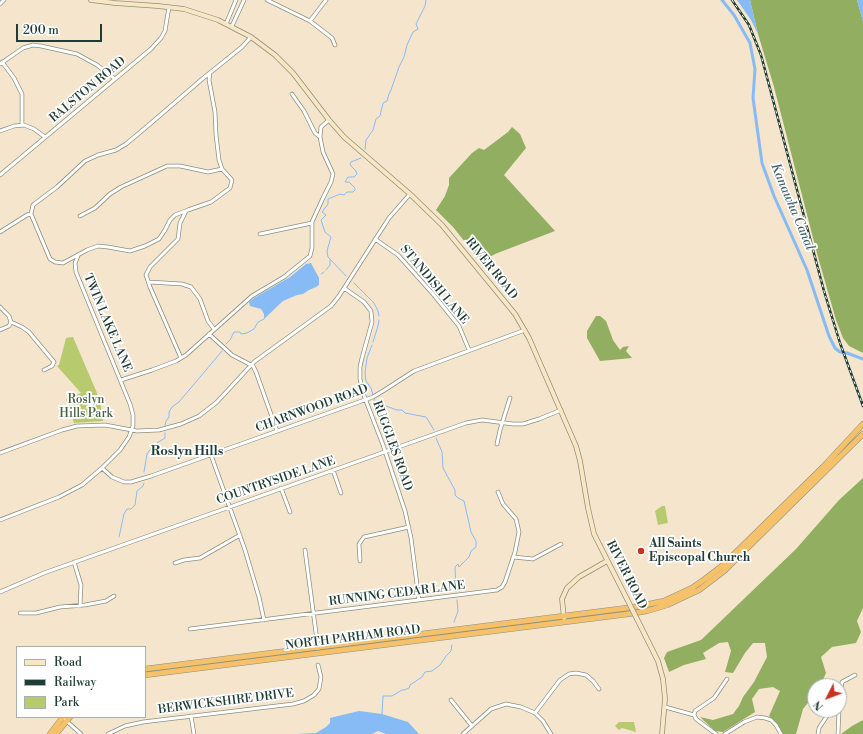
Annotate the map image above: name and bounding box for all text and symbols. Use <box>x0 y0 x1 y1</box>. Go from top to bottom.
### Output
scale bar <box>18 16 104 42</box>
text: 200 m <box>23 23 59 38</box>
street label: RALSTON ROAD <box>47 54 129 126</box>
water label: Kanawha Canal <box>767 161 817 253</box>
street label: RIVER ROAD <box>462 235 520 303</box>
street label: STANDISH LANE <box>397 243 471 327</box>
street label: TWIN LAKE LANE <box>80 272 134 374</box>
street label: CHARNWOOD ROAD <box>254 382 370 436</box>
park label: Roslyn Hills Park <box>59 393 113 421</box>
street label: RUGGLES ROAD <box>369 399 415 493</box>
district label: Roslyn Hills <box>151 444 223 460</box>
street label: COUNTRYSIDE LANE <box>215 454 337 508</box>
place label: All Saints Episcopal Church <box>649 537 750 565</box>
street label: RIVER ROAD <box>603 538 649 612</box>
marker: All Saints Episcopal Church <box>636 546 646 556</box>
street label: RUNNING CEDAR LANE <box>328 578 466 610</box>
street label: NORTH PARHAM ROAD <box>285 623 421 653</box>
legend <box>16 646 146 718</box>
text: Road <box>54 655 82 670</box>
text: Railway <box>54 675 96 690</box>
north arrow <box>807 678 847 718</box>
street label: BERWICKSHIRE DRIVE <box>157 687 295 717</box>
text: Park <box>54 695 79 710</box>
text: N <box>811 697 827 713</box>

